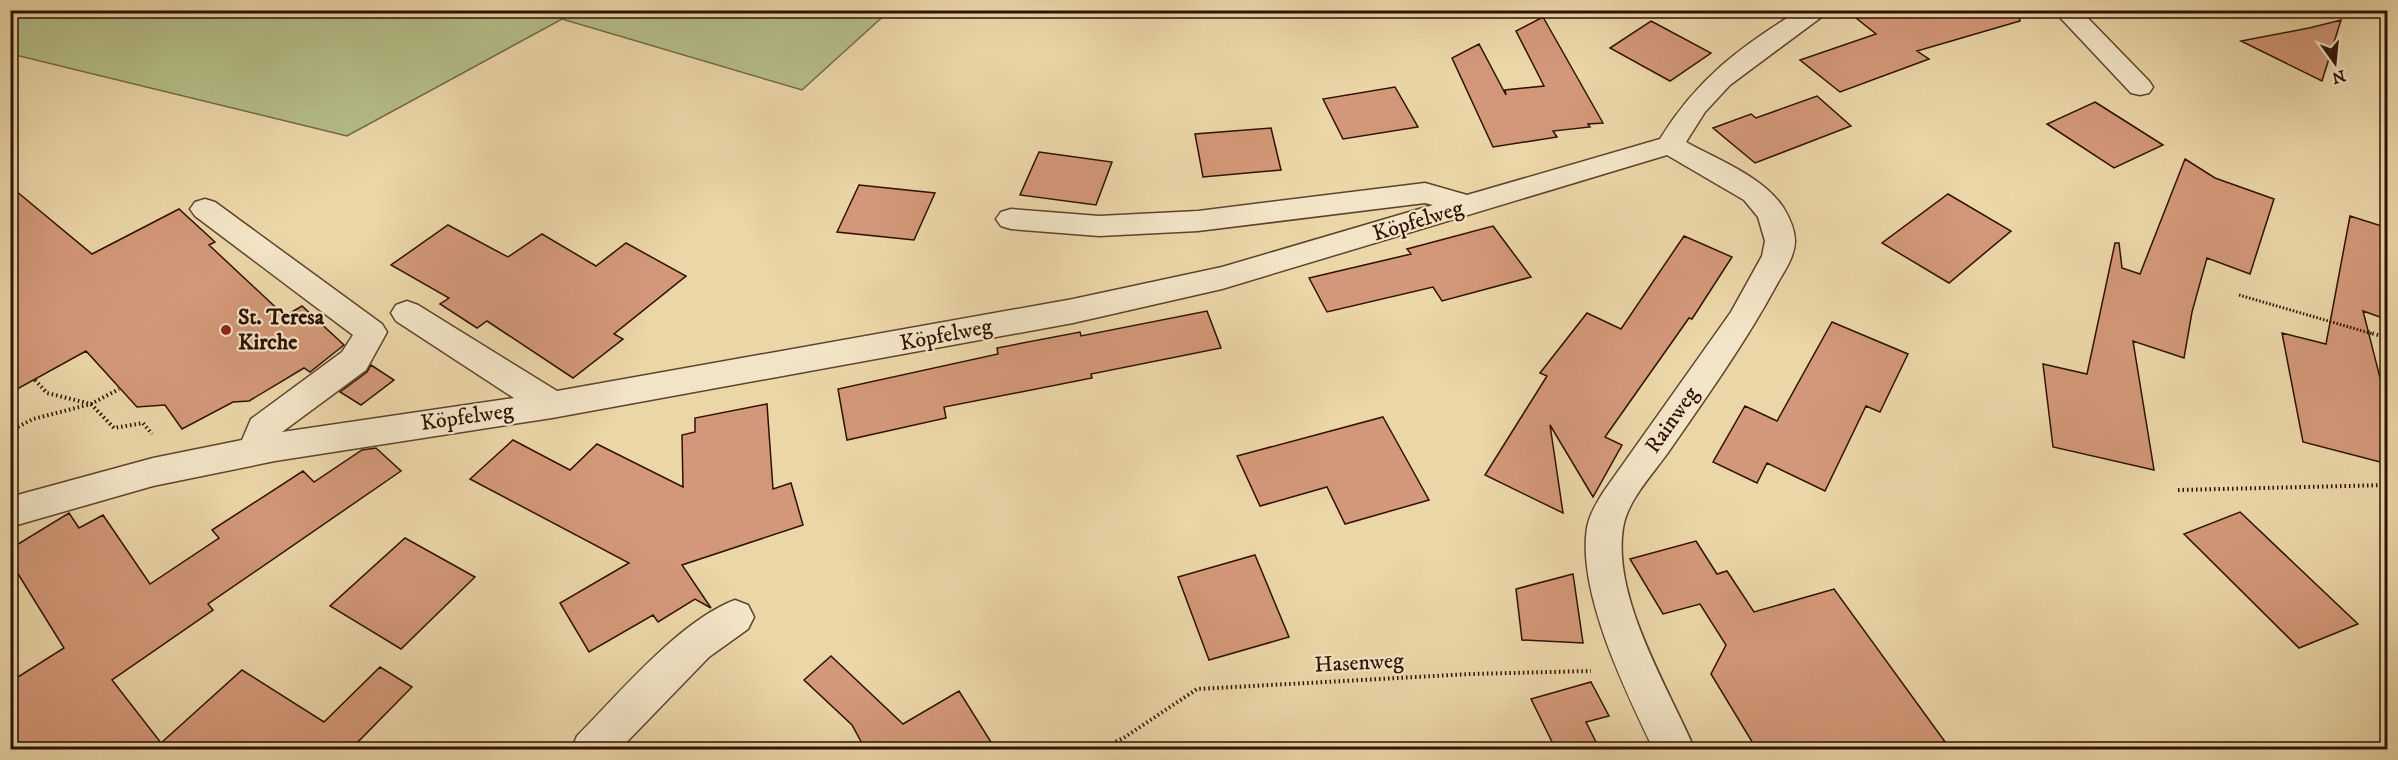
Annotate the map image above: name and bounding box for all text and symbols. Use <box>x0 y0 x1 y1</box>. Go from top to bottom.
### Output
north arrow <box>2305 33 2365 93</box>
text: N <box>2330 65 2348 88</box>
street label: Köpfelweg <box>1369 194 1467 248</box>
place label: St. Teresa Kirche <box>238 304 325 356</box>
street label: Köpfelweg <box>898 313 995 357</box>
marker: St. Teresa Kirche <box>219 323 233 337</box>
street label: Rainweg <box>1639 381 1705 458</box>
street label: Köpfelweg <box>419 397 515 437</box>
street label: Hasenweg <box>1314 647 1405 679</box>

